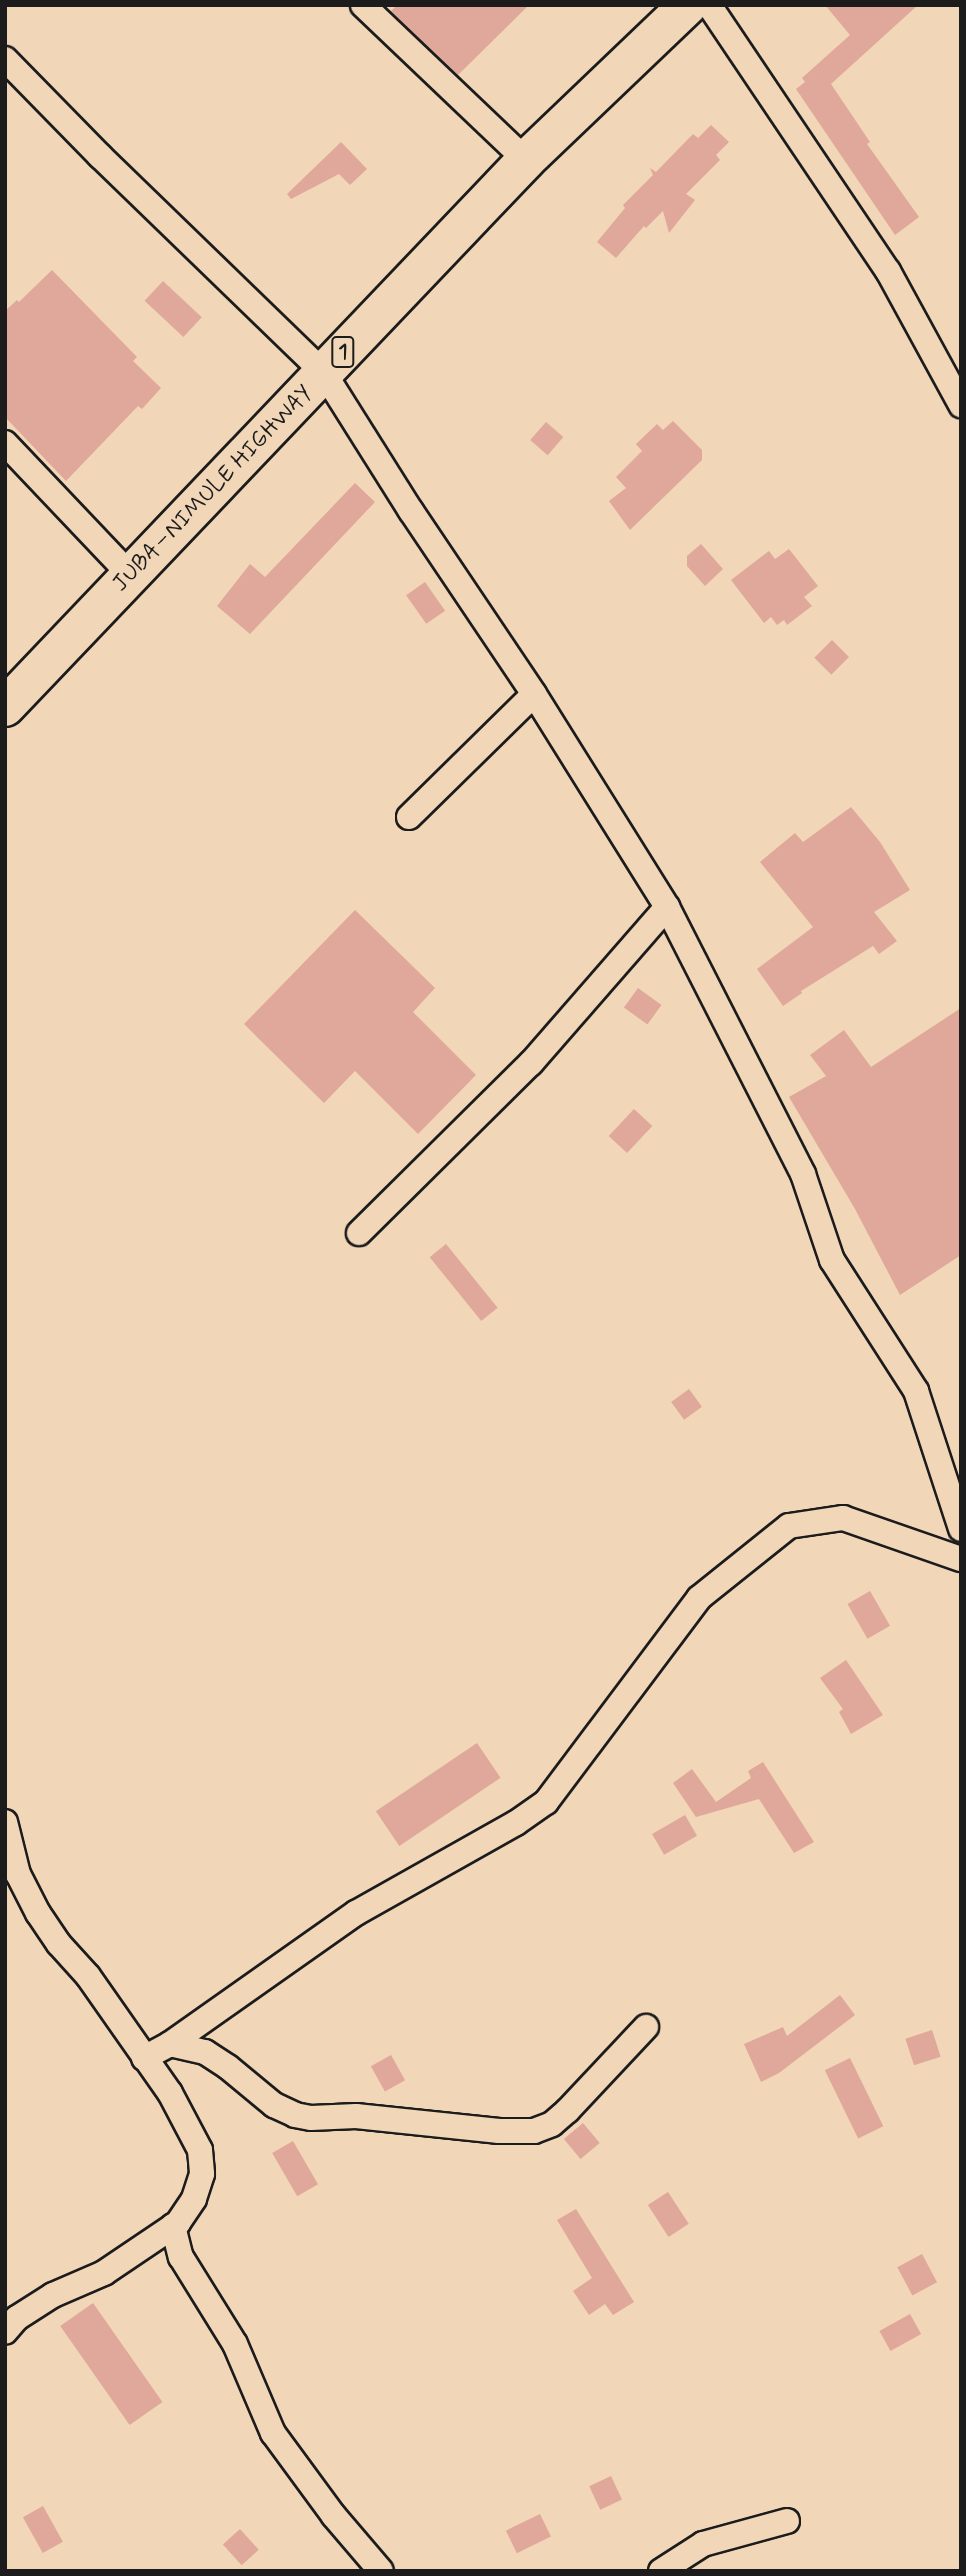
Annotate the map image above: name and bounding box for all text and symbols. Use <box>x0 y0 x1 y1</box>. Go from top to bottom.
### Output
road number: 1 <box>331 334 355 370</box>
street label: JUBA–NIMULE HIGHWAY <box>107 380 319 598</box>

